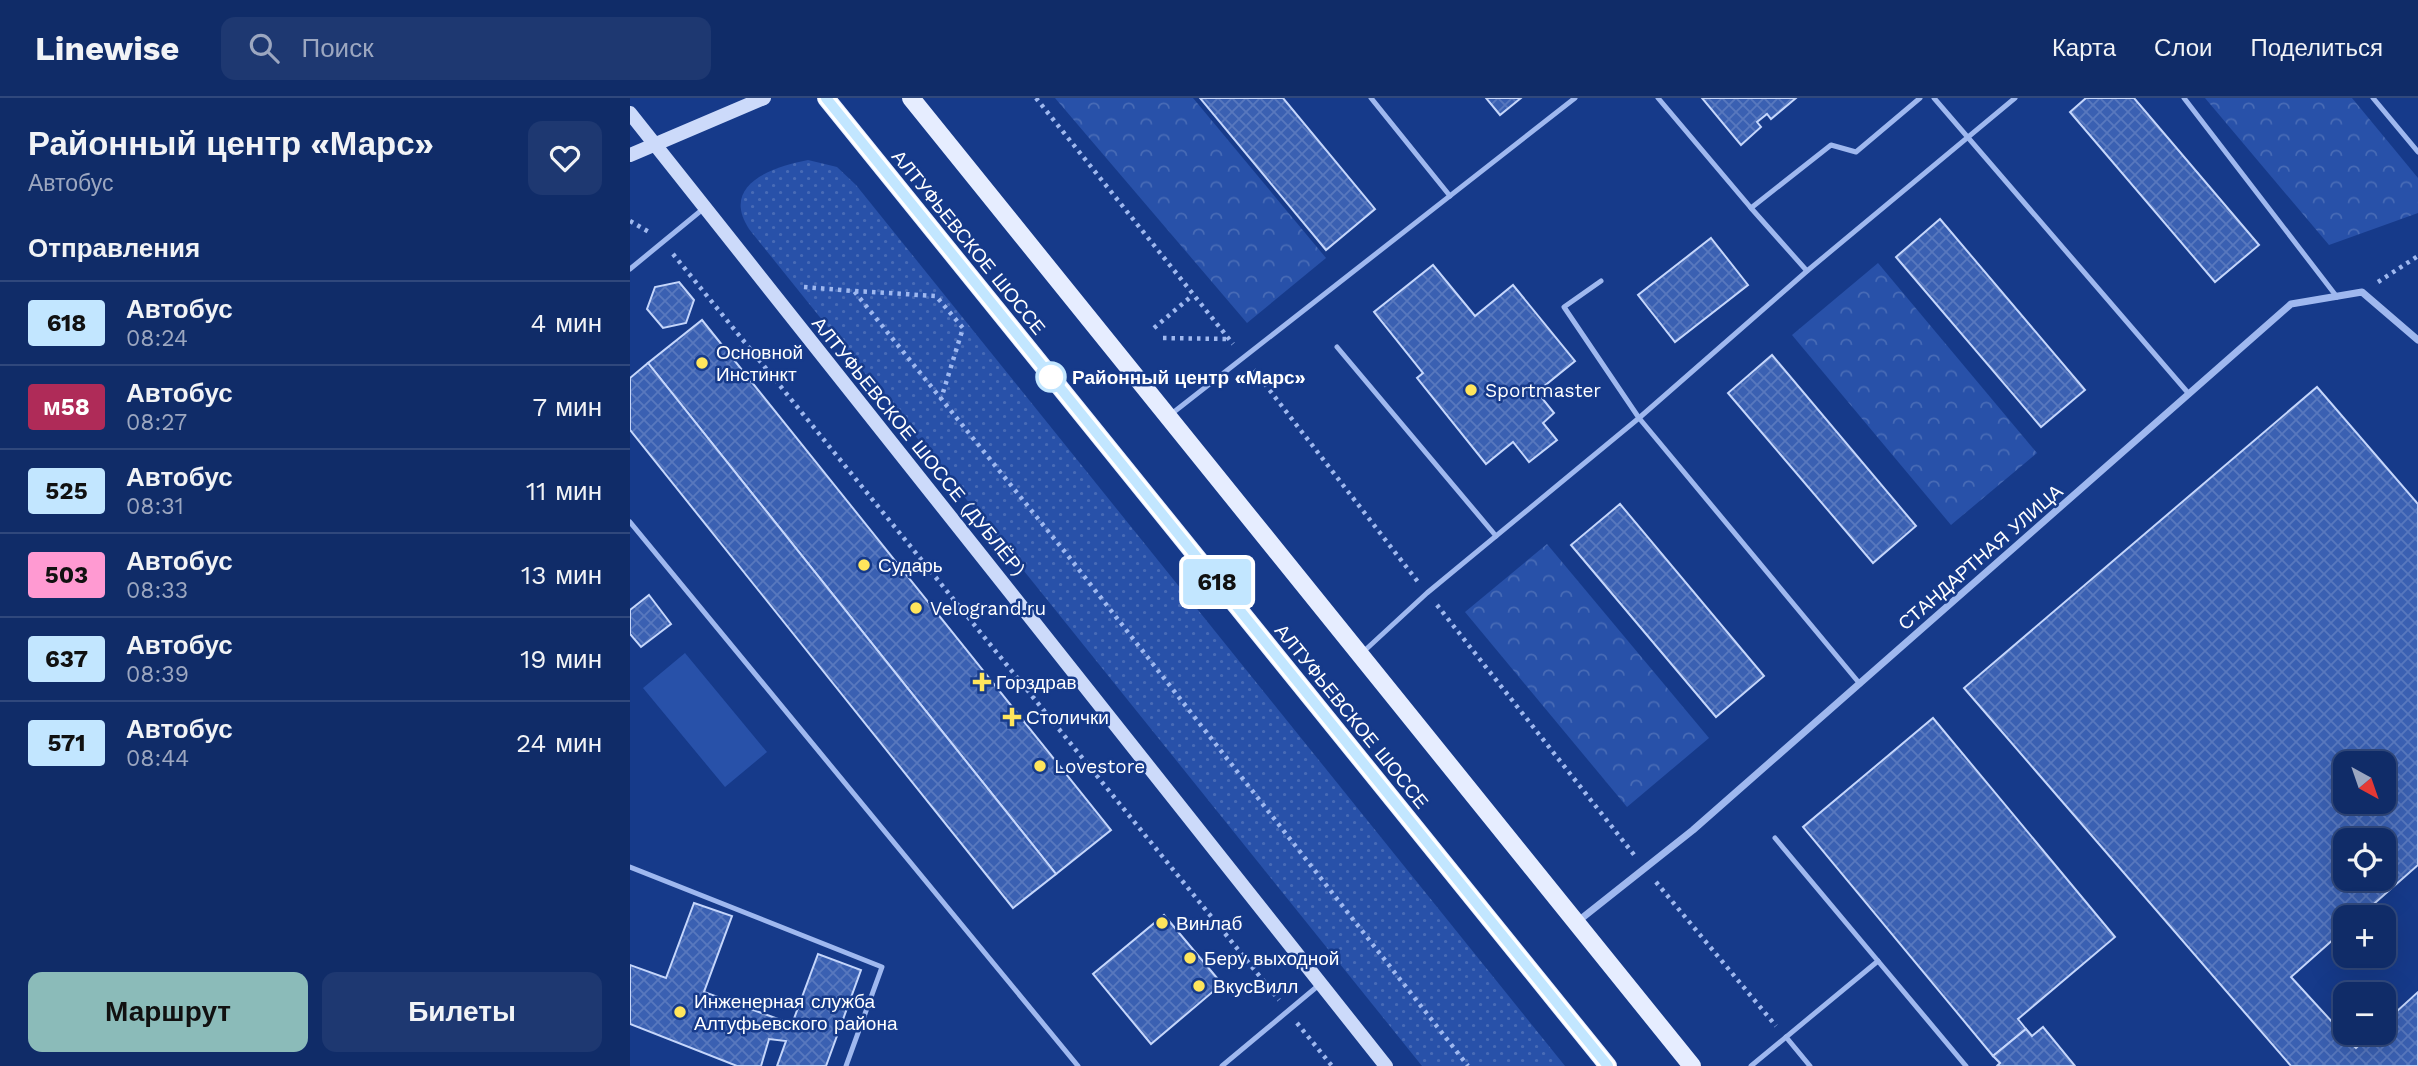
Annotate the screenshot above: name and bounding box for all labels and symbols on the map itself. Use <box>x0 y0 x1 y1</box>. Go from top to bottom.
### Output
street label: АЛТУФЬЕВСКОЕ ШОССЕ <box>887 145 1050 339</box>
street label: АЛТУФЬЕВСКОЕ ШОССЕ (ДУБЛЁР) <box>807 312 1030 580</box>
place label: Основной Инстинкт <box>716 341 803 386</box>
marker: Основной Инстинкт <box>694 355 710 371</box>
marker: Районный центр «Марс» <box>1036 362 1066 392</box>
place label: Районный центр «Марс» <box>1072 366 1306 389</box>
place label: Sportmaster <box>1485 379 1601 402</box>
marker: Sportmaster <box>1463 382 1479 398</box>
street label: СТАНДАРТНАЯ УЛИЦА <box>1893 479 2067 635</box>
place label: Сударь <box>878 554 943 577</box>
marker: Сударь <box>856 557 872 573</box>
line badge: 618 <box>1177 559 1257 605</box>
place label: Velogrand.ru <box>930 597 1046 620</box>
marker: Velogrand.ru <box>908 600 924 616</box>
street label: АЛТУФЬЕВСКОЕ ШОССЕ <box>1270 619 1433 813</box>
place label: Горздрав <box>996 671 1077 694</box>
marker: Горздрав <box>974 674 990 690</box>
place label: Столички <box>1026 706 1109 729</box>
marker: Столички <box>1004 709 1020 725</box>
north arrow <box>2333 751 2396 814</box>
place label: Lovestore <box>1054 755 1145 778</box>
marker: Lovestore <box>1032 758 1048 774</box>
place label: Винлаб <box>1176 912 1242 935</box>
marker: Винлаб <box>1154 915 1170 931</box>
place label: Беру выходной <box>1204 947 1339 970</box>
marker: Беру выходной <box>1182 950 1198 966</box>
place label: ВкусВилл <box>1213 975 1298 998</box>
marker: ВкусВилл <box>1191 978 1207 994</box>
place label: Инженерная служба Алтуфьевского района <box>694 990 898 1035</box>
marker: Инженерная служба Алтуфьевского района <box>672 1004 688 1020</box>

